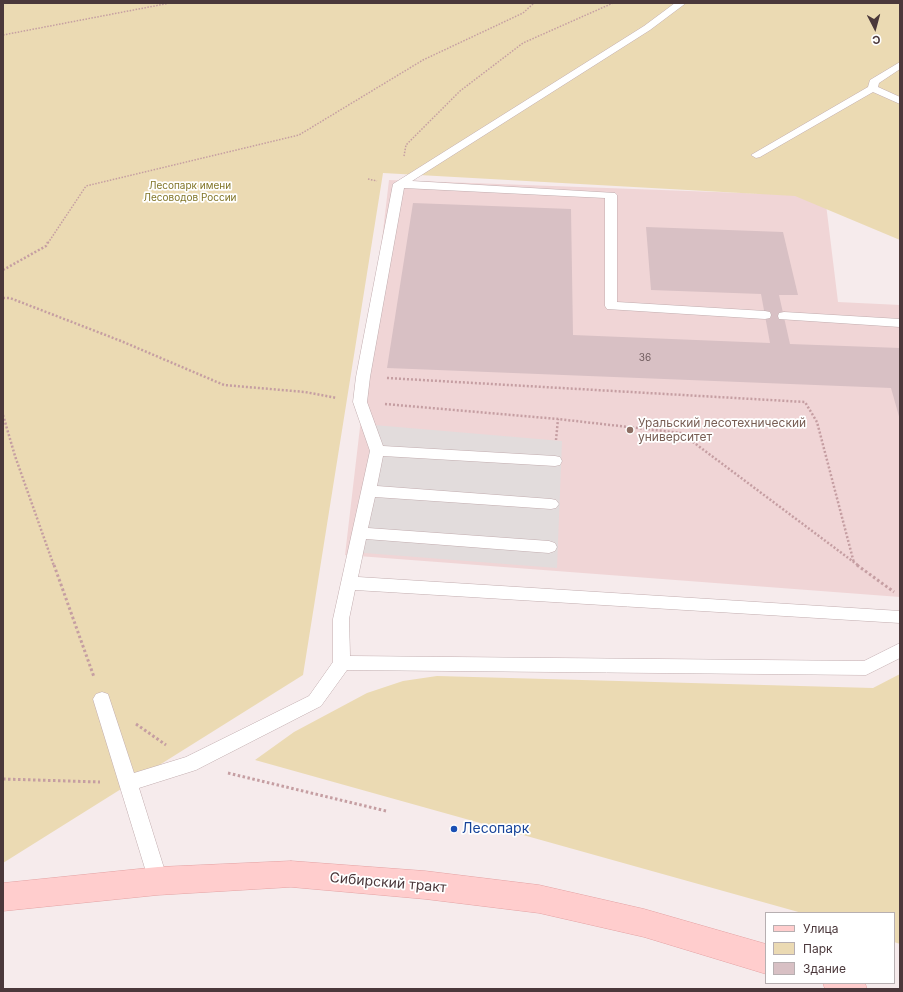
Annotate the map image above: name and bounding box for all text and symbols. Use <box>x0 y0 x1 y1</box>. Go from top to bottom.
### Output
north arrow <box>855 8 895 48</box>
text: С <box>871 33 881 47</box>
park label: Лесопарк имени Лесоводов России <box>144 180 236 204</box>
house number: 36 <box>639 352 651 364</box>
place label: Уральский лесотехнический университет <box>638 416 806 444</box>
marker: Уральский лесотехнический университет <box>625 425 635 435</box>
place label: Лесопарк <box>462 821 529 837</box>
marker: Лесопарк <box>449 824 459 834</box>
street label: Сибирский тракт <box>329 870 447 896</box>
legend <box>765 912 895 984</box>
text: Улица <box>803 921 838 936</box>
text: Парк <box>803 941 833 956</box>
text: Здание <box>803 961 846 976</box>

